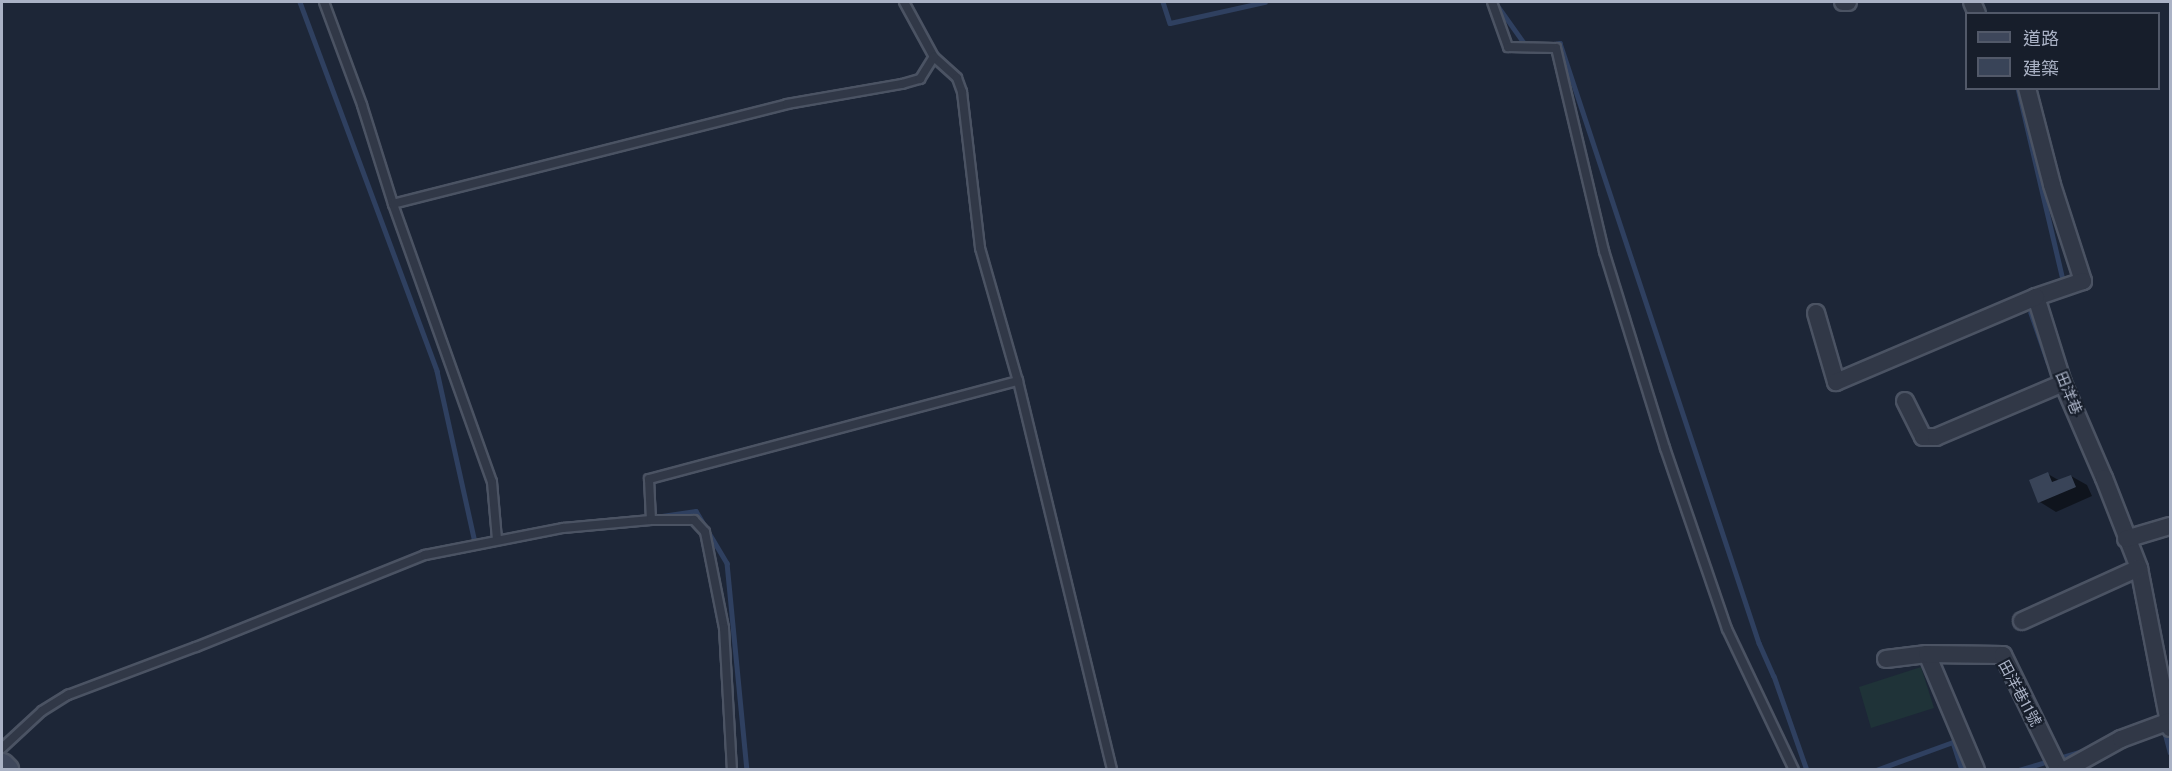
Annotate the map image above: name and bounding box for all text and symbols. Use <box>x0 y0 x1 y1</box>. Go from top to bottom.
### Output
legend <box>1965 12 2160 90</box>
text: 道路 <box>2023 28 2059 49</box>
text: 建築 <box>2023 58 2059 79</box>
street label: 田洋巷 <box>2052 369 2086 417</box>
street label: 田洋巷11號 <box>1995 657 2045 729</box>

